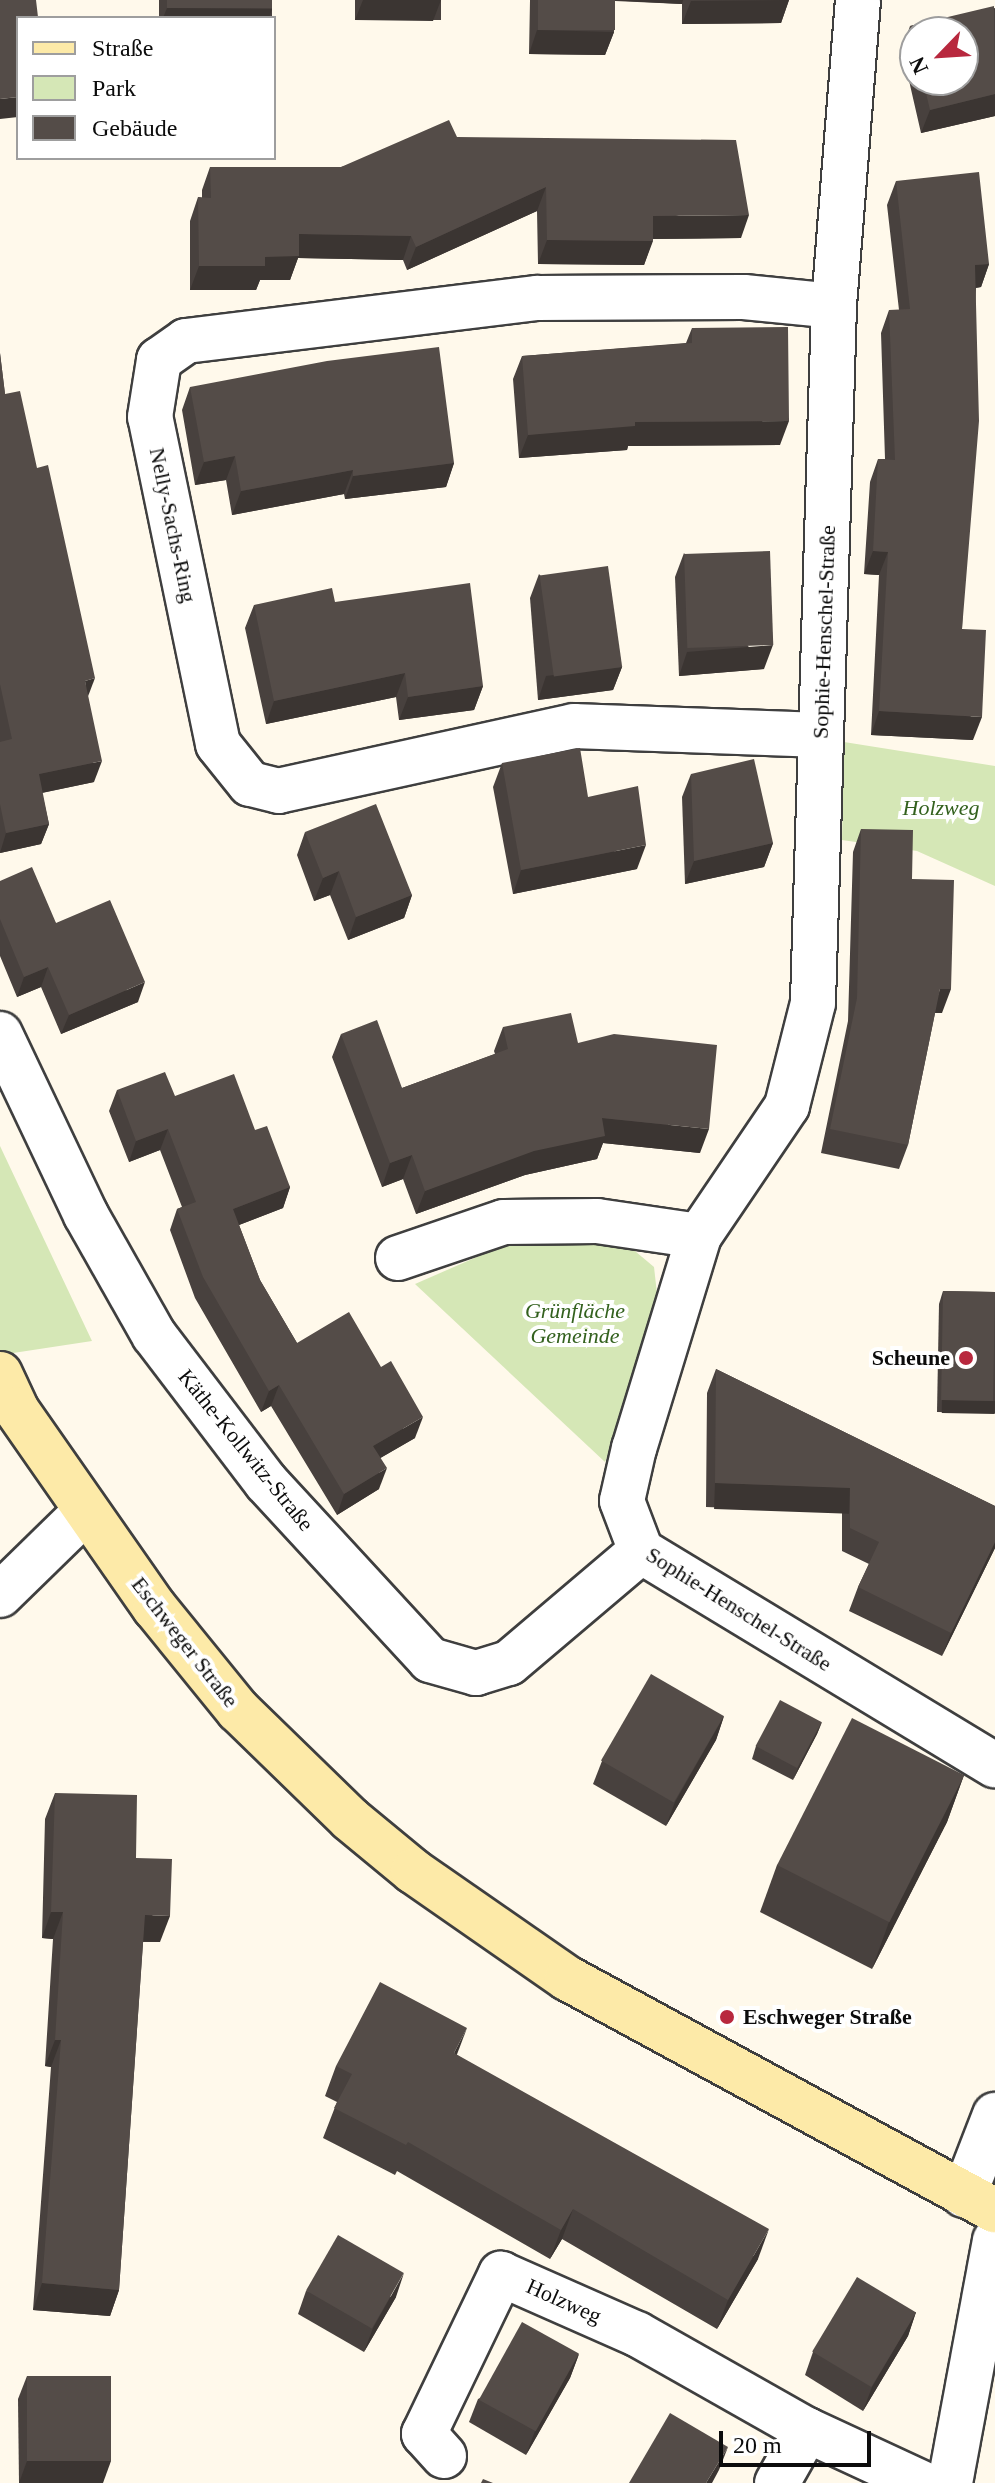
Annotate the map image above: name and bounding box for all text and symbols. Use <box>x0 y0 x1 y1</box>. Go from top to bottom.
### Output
legend <box>16 16 276 160</box>
north arrow <box>899 16 979 96</box>
text: Straße <box>92 35 153 61</box>
text: N <box>904 53 933 78</box>
text: Park <box>92 75 136 101</box>
text: Gebäude <box>92 115 177 141</box>
street label: Nelly-Sachs-Ring <box>144 445 202 605</box>
street label: Sophie-Henschel-Straße <box>807 525 841 739</box>
park label: Holzweg <box>902 795 980 821</box>
park label: Grünfläche Gemeinde <box>525 1297 625 1348</box>
place label: Scheune <box>872 1345 950 1371</box>
marker: Scheune <box>957 1349 975 1367</box>
street label: Käthe-Kollwitz-Straße <box>173 1364 319 1536</box>
street label: Sophie-Henschel-Straße <box>641 1541 837 1677</box>
street label: Eschweger Straße <box>126 1572 244 1712</box>
place label: Eschweger Straße <box>743 2004 912 2030</box>
marker: Eschweger Straße <box>718 2008 736 2026</box>
street label: Holzweg <box>522 2273 606 2329</box>
scale bar <box>723 2415 875 2465</box>
text: 20 m <box>733 2432 782 2458</box>

